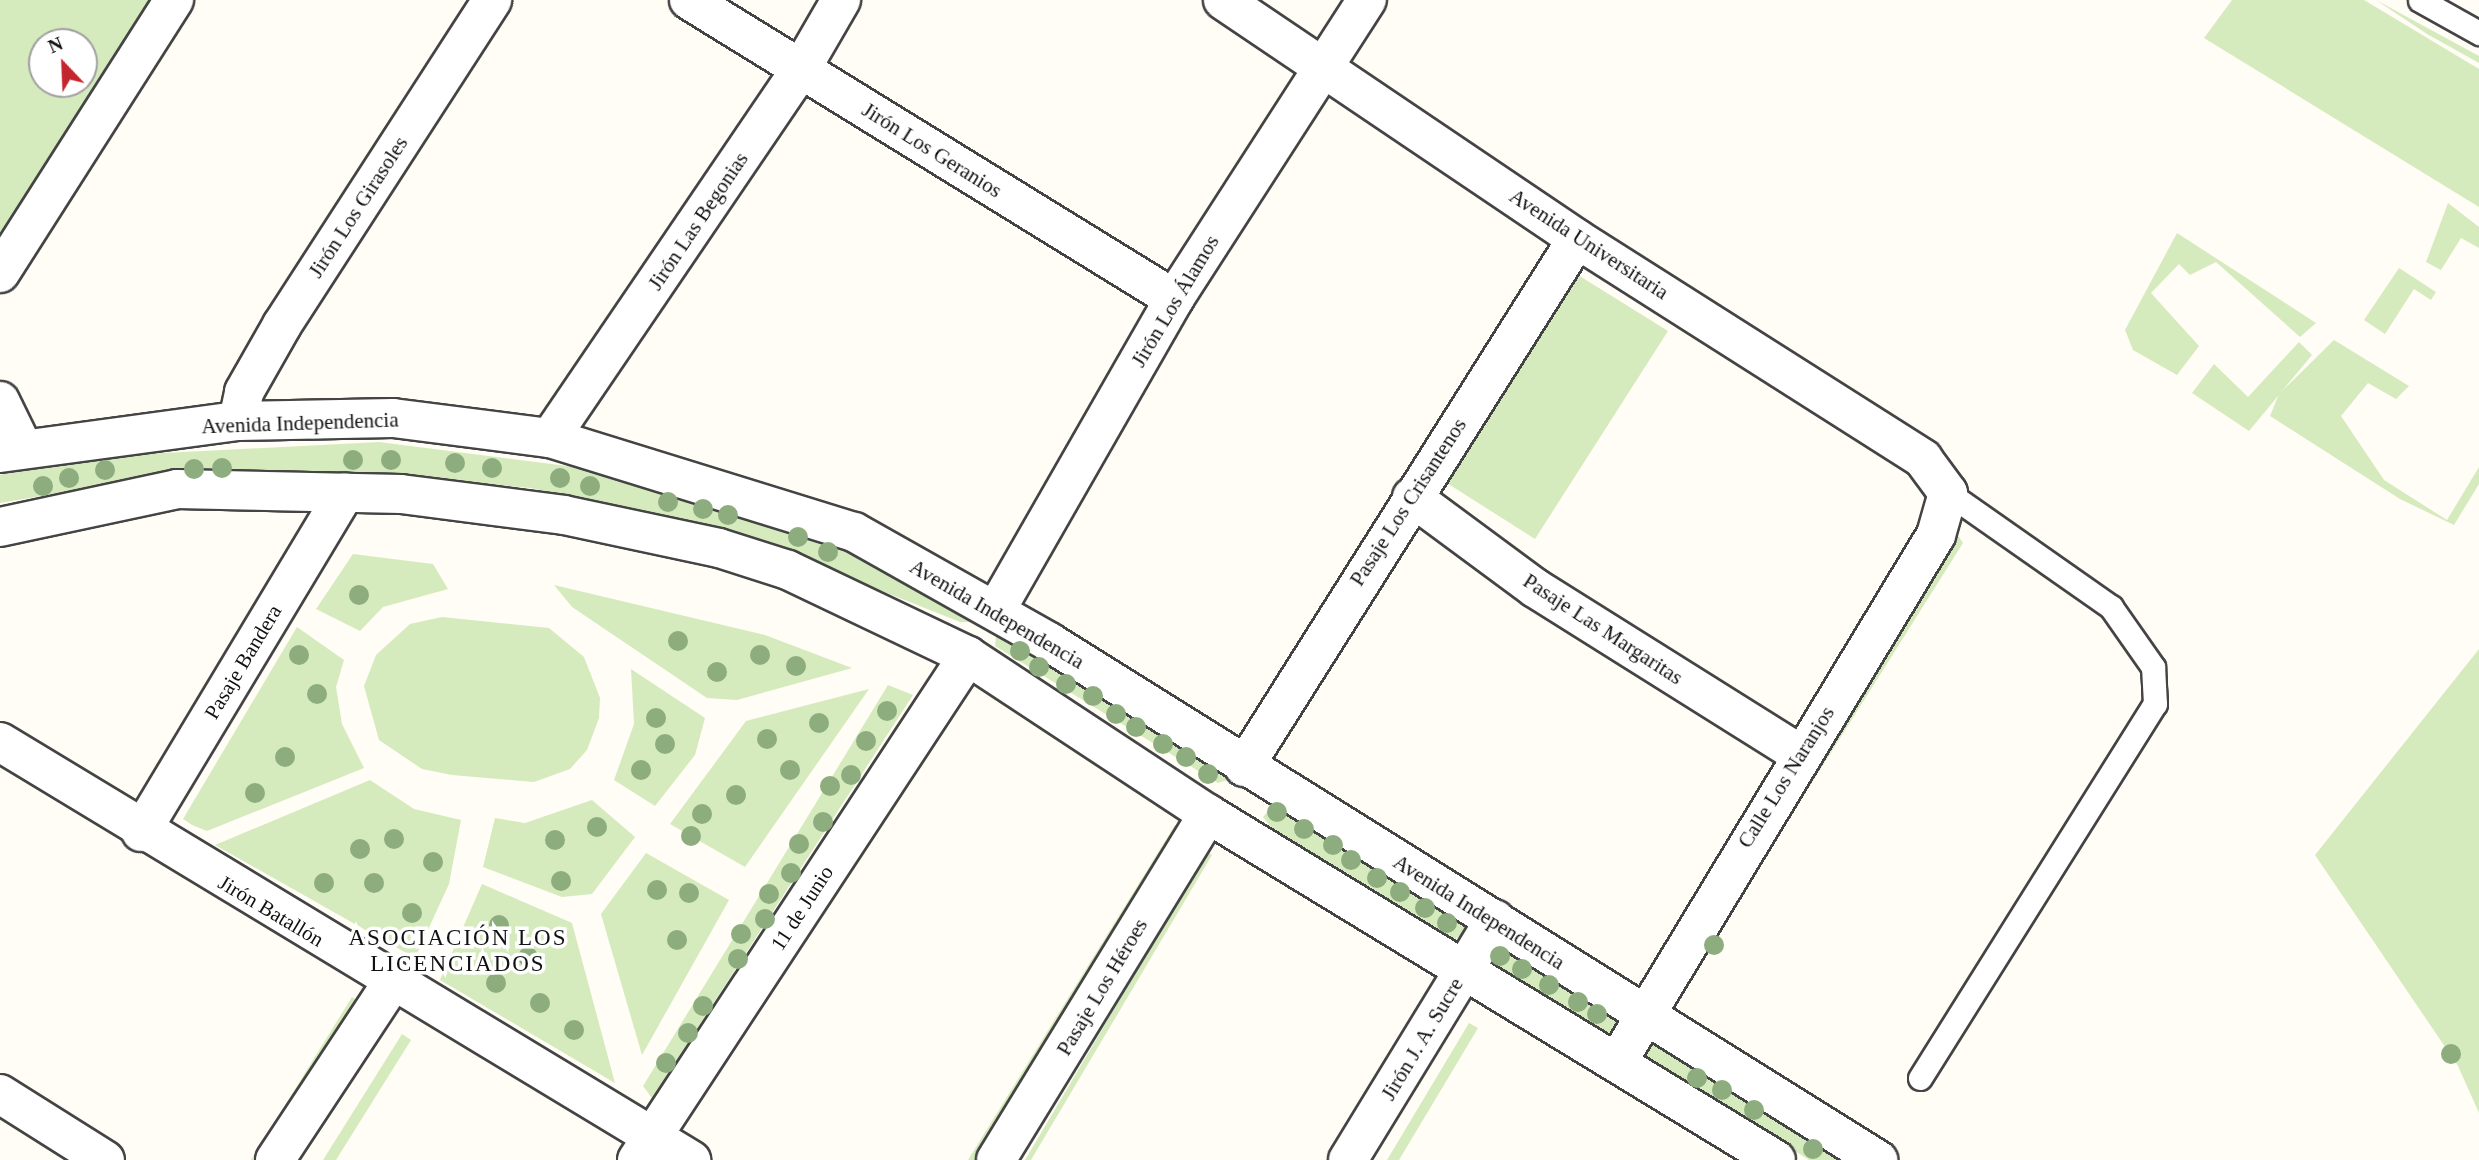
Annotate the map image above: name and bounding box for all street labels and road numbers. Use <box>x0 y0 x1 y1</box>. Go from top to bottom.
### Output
street label: Jirón Los Geranios <box>858 97 1006 203</box>
street label: Jirón Los Girasoles <box>303 132 413 282</box>
street label: Jirón Las Begonias <box>643 147 753 295</box>
street label: Avenida Universitaria <box>1505 183 1673 305</box>
street label: Jirón Los Álamos <box>1126 231 1224 371</box>
street label: Avenida Independencia <box>201 407 399 439</box>
street label: Pasaje Los Crisantenos <box>1344 413 1472 591</box>
street label: Avenida Independencia <box>905 554 1089 674</box>
street label: Pasaje Las Margaritas <box>1519 568 1687 690</box>
street label: Pasaje Bandera <box>199 600 287 724</box>
street label: Calle Los Naranjos <box>1732 702 1840 852</box>
street label: Avenida Independencia <box>1389 849 1569 975</box>
street label: 11 de Junio <box>765 861 839 955</box>
street label: Jirón Batallón <box>214 870 328 952</box>
street label: Pasaje Los Héroes <box>1051 914 1153 1060</box>
street label: Jirón J. A. Sucre <box>1375 973 1469 1105</box>

